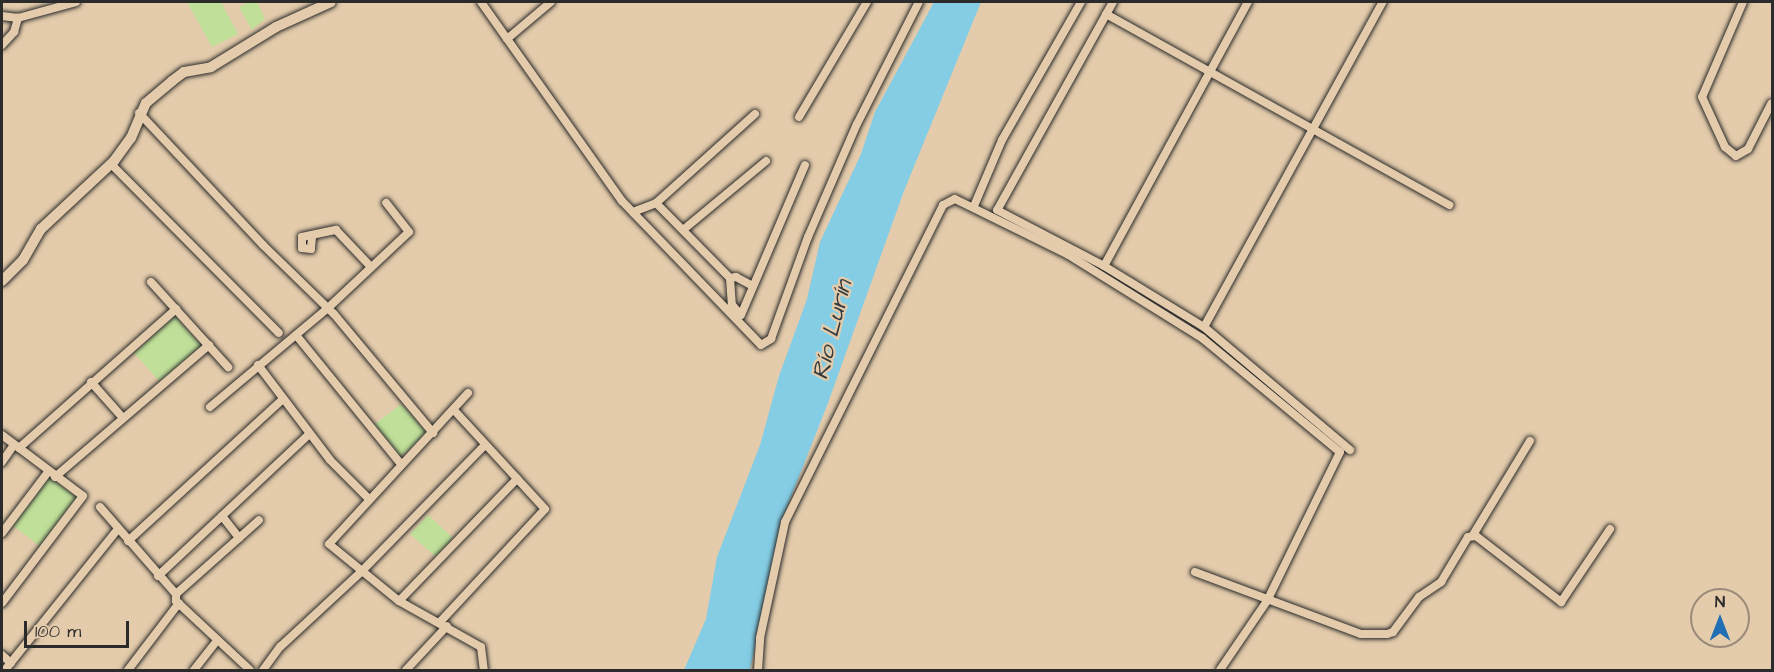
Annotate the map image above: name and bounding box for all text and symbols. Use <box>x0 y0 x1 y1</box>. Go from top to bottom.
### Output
water label: Río Lurín <box>807 277 859 383</box>
north arrow <box>1690 588 1750 648</box>
text: N <box>1715 591 1725 613</box>
scale bar <box>27 609 132 647</box>
text: 100 m <box>35 619 81 644</box>

